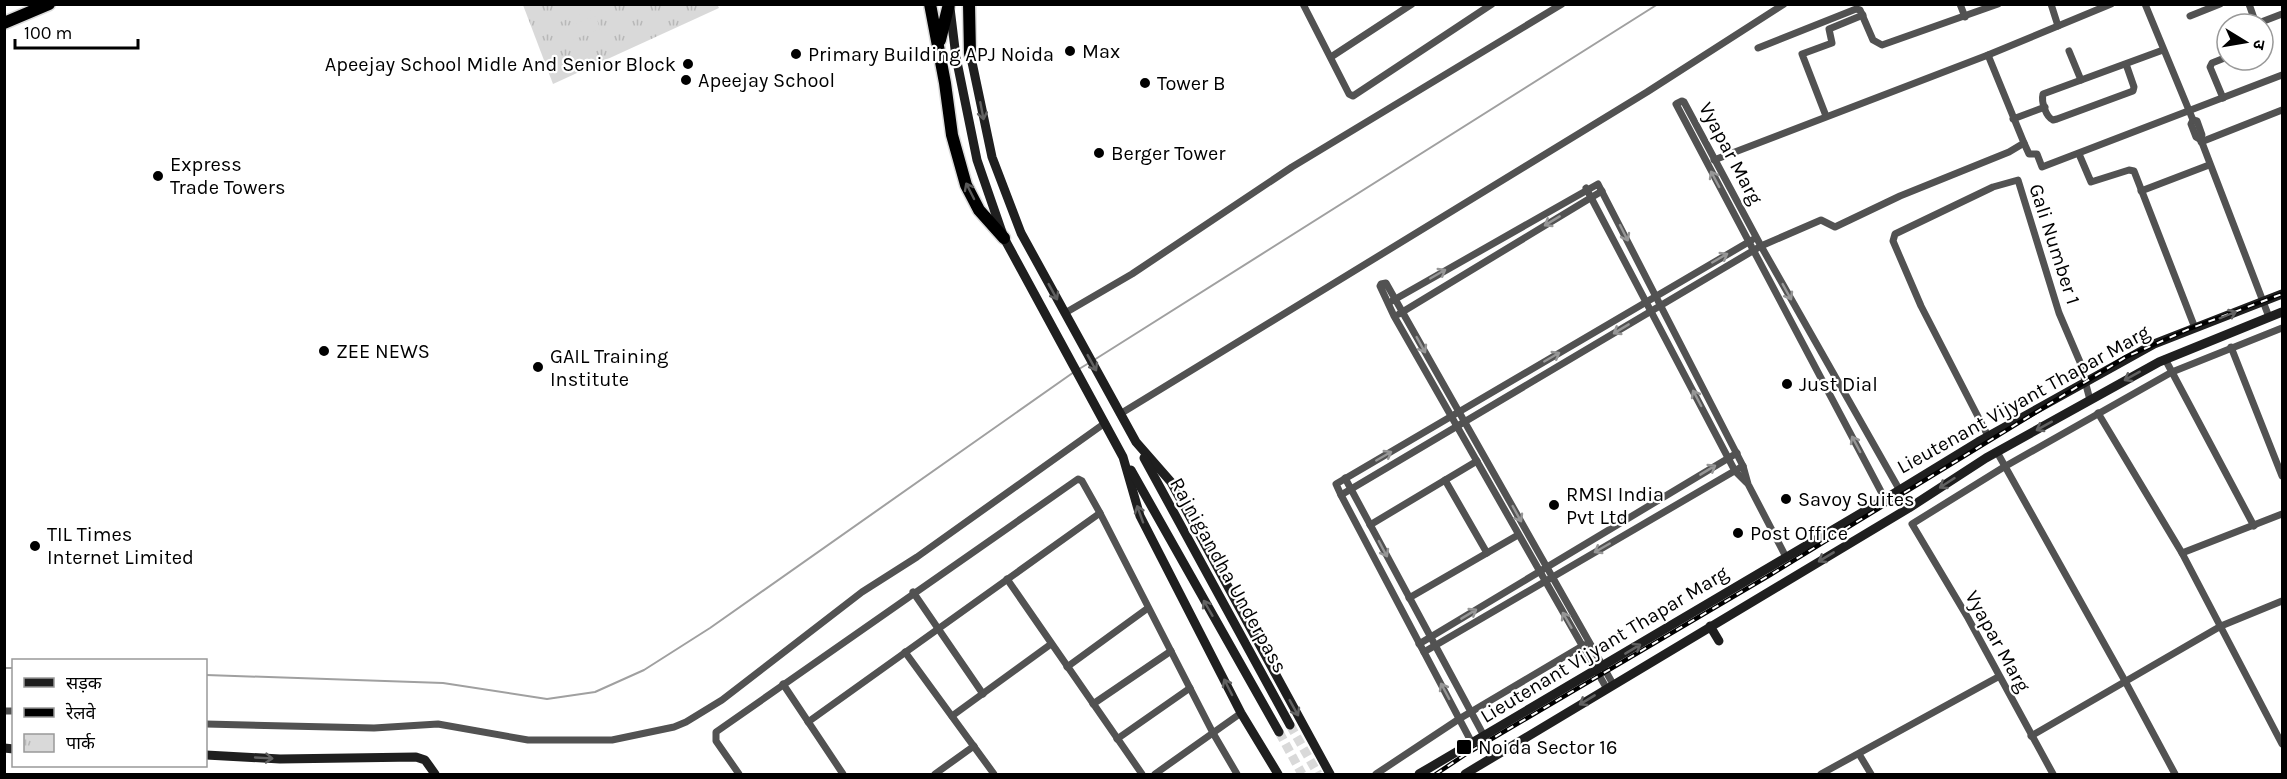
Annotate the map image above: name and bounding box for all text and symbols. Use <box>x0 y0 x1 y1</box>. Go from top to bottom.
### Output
scale bar <box>15 12 138 50</box>
north arrow <box>2215 12 2275 72</box>
text: 100 m <box>24 22 72 44</box>
text: उ <box>2249 38 2269 52</box>
place label: Max <box>1082 40 1120 63</box>
place label: Primary Building APJ Noida <box>808 43 1054 66</box>
marker: Max <box>1063 44 1077 58</box>
marker: Primary Building APJ Noida <box>789 47 803 61</box>
place label: Apeejay School Midle And Senior Block <box>325 53 676 76</box>
marker: Apeejay School Midle And Senior Block <box>681 57 695 71</box>
place label: Apeejay School <box>698 69 835 92</box>
place label: Tower B <box>1157 72 1226 95</box>
marker: Apeejay School <box>679 73 693 87</box>
marker: Tower B <box>1138 76 1152 90</box>
street label: Vyapar Marg <box>1694 98 1767 208</box>
one-way arrow <box>977 101 988 121</box>
place label: Berger Tower <box>1111 142 1226 165</box>
marker: Berger Tower <box>1092 146 1106 160</box>
place label: Express Trade Towers <box>170 153 286 199</box>
marker: Express Trade Towers <box>151 169 165 183</box>
one-way arrow <box>1709 171 1721 188</box>
street label: Gali Number 1 <box>2024 181 2085 307</box>
one-way arrow <box>963 183 975 201</box>
one-way arrow <box>1544 215 1561 227</box>
one-way arrow <box>1619 224 1630 242</box>
one-way arrow <box>1711 252 1728 264</box>
one-way arrow <box>1429 268 1446 280</box>
one-way arrow <box>1048 282 1059 300</box>
one-way arrow <box>1782 283 1794 300</box>
one-way arrow <box>2219 308 2237 319</box>
street label: Lieutenant Vijyant Thapar Marg <box>1893 320 2153 479</box>
one-way arrow <box>1613 324 1630 336</box>
one-way arrow <box>1416 335 1427 353</box>
place label: ZEE NEWS <box>336 340 430 363</box>
marker: ZEE NEWS <box>317 344 331 358</box>
place label: GAIL Training Institute <box>550 345 668 391</box>
one-way arrow <box>1543 351 1560 363</box>
one-way arrow <box>1087 353 1098 371</box>
marker: GAIL Training Institute <box>531 360 545 374</box>
one-way arrow <box>2124 371 2141 383</box>
place label: Just Dial <box>1799 373 1878 396</box>
marker: Just Dial <box>1780 377 1794 391</box>
one-way arrow <box>1690 390 1702 408</box>
one-way arrow <box>2035 421 2053 432</box>
one-way arrow <box>1849 435 1861 453</box>
one-way arrow <box>1375 449 1392 461</box>
one-way arrow <box>1699 463 1716 475</box>
street label: Rajnigandha Underpass <box>1165 474 1292 677</box>
one-way arrow <box>1939 478 1956 490</box>
place label: RMSI India Pvt Ltd <box>1566 483 1664 529</box>
place label: Savoy Suites <box>1798 488 1915 511</box>
marker: Savoy Suites <box>1779 492 1793 506</box>
marker: RMSI India Pvt Ltd <box>1547 498 1561 512</box>
one-way arrow <box>1133 505 1144 523</box>
one-way arrow <box>1511 505 1523 522</box>
place label: Post Office <box>1750 522 1848 545</box>
place label: TIL Times Internet Limited <box>47 523 194 569</box>
marker: Post Office <box>1731 526 1745 540</box>
marker: TIL Times Internet Limited <box>28 539 42 553</box>
one-way arrow <box>1378 539 1389 557</box>
one-way arrow <box>1594 543 1611 555</box>
one-way arrow <box>1818 551 1835 563</box>
street label: Lieutenant Vijyant Thapar Marg <box>1476 561 1732 728</box>
street label: Vyapar Marg <box>1960 587 2035 696</box>
one-way arrow <box>1202 600 1214 617</box>
one-way arrow <box>1460 607 1477 619</box>
one-way arrow <box>1560 612 1572 629</box>
one-way arrow <box>1624 642 1641 654</box>
legend <box>12 659 207 767</box>
text: सड़क <box>66 672 103 694</box>
one-way arrow <box>1222 679 1233 697</box>
one-way arrow <box>1438 683 1450 701</box>
one-way arrow <box>1579 695 1596 707</box>
one-way arrow <box>1288 699 1300 716</box>
text: रेलवे <box>65 702 97 724</box>
text: पार्क <box>66 732 96 754</box>
place label: Noida Sector 16 <box>1478 736 1617 759</box>
marker: Noida Sector 16 <box>1455 738 1473 756</box>
one-way arrow <box>253 753 273 764</box>

